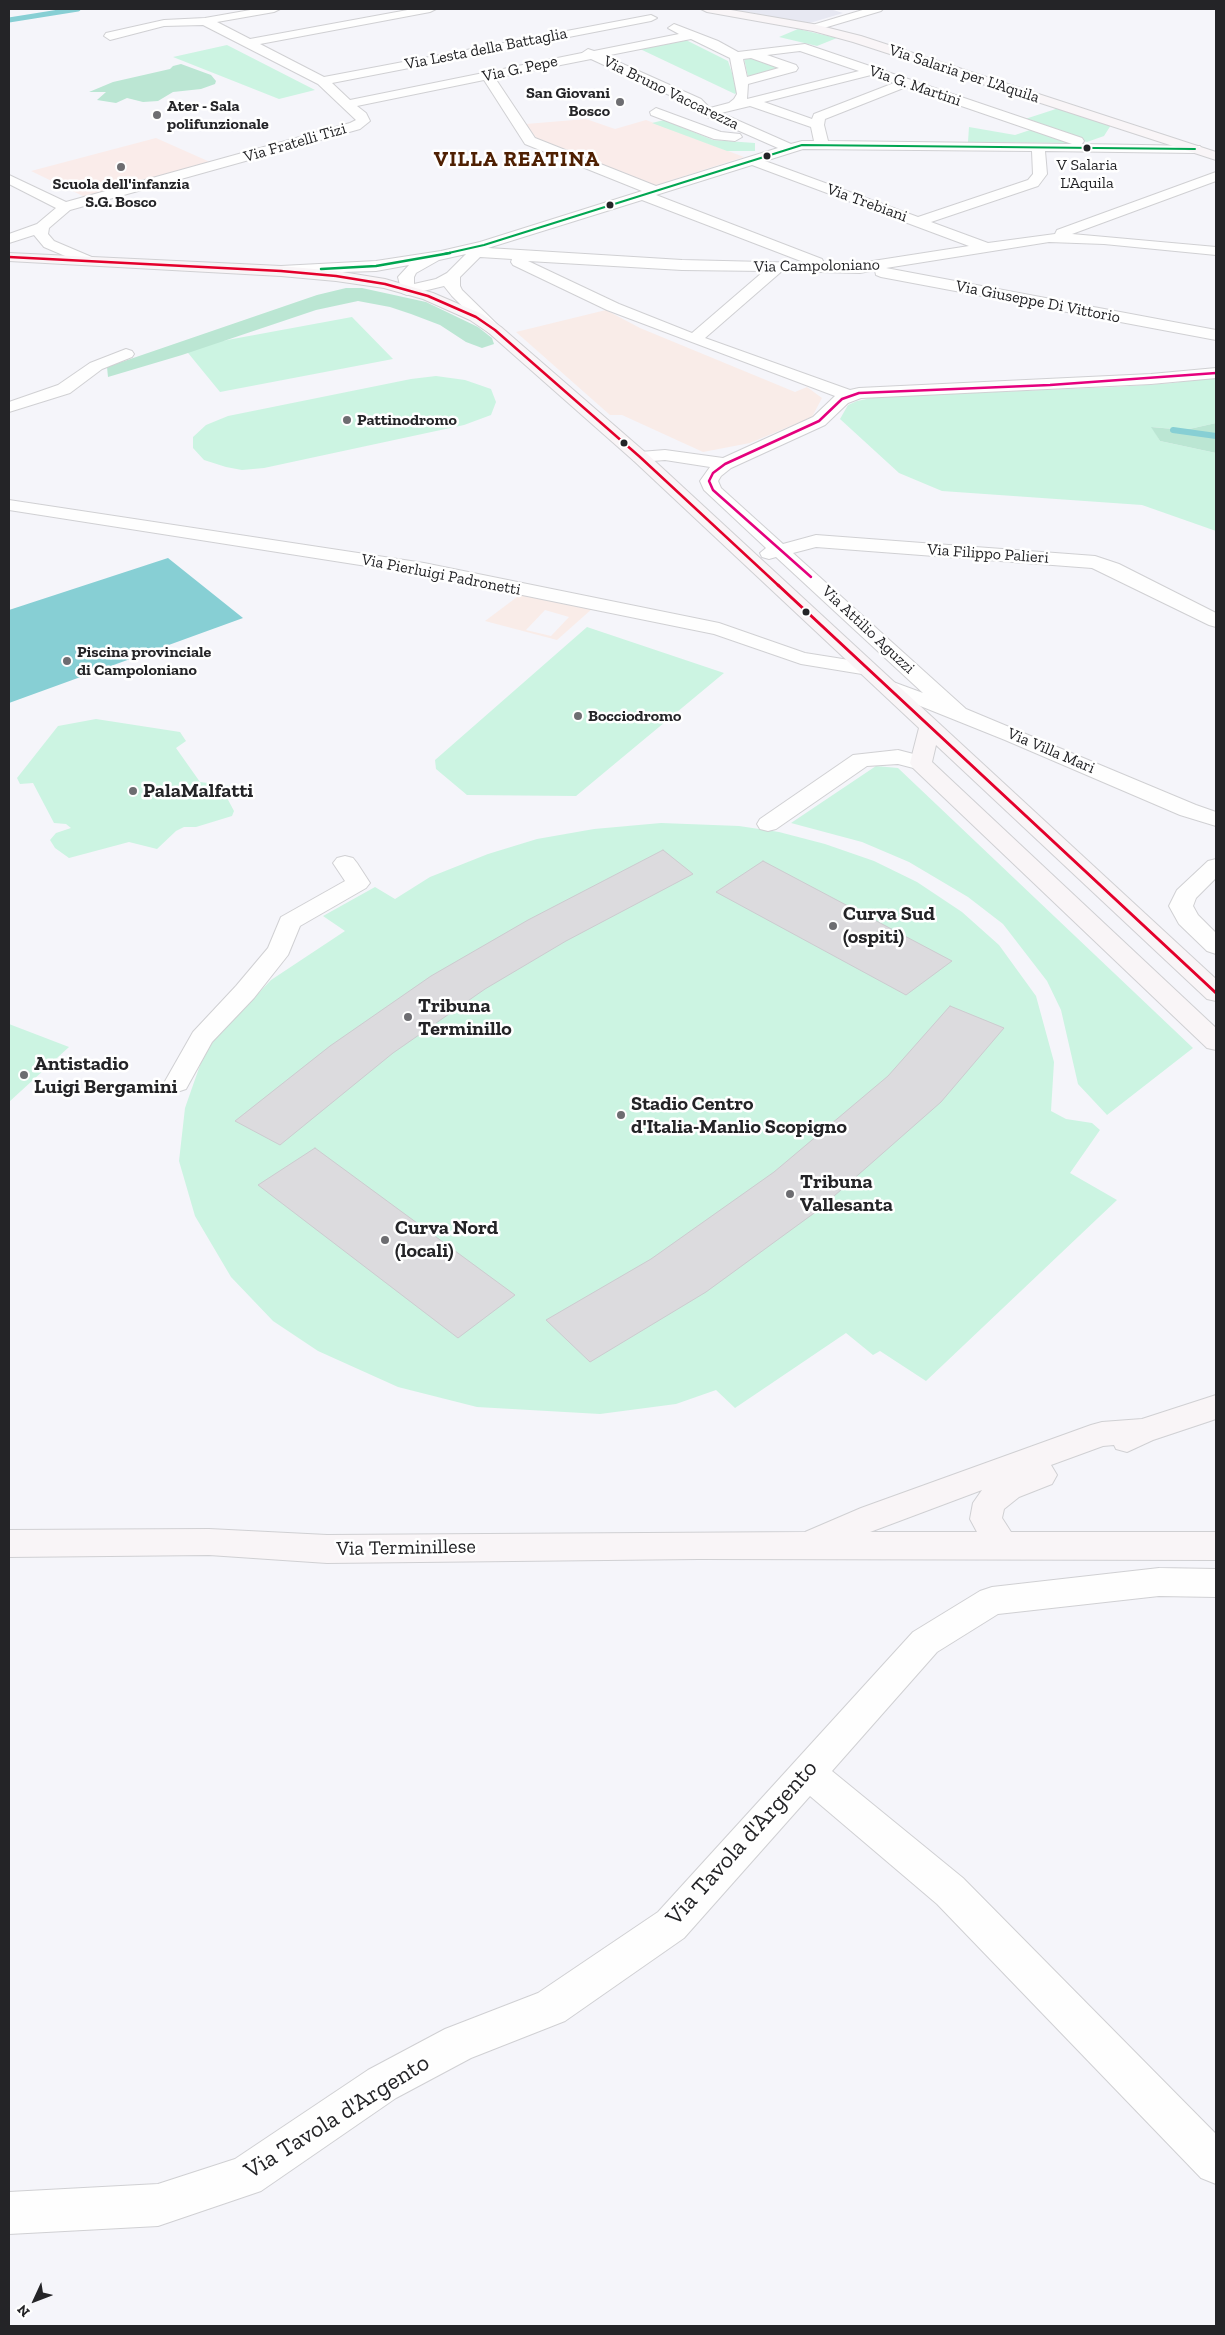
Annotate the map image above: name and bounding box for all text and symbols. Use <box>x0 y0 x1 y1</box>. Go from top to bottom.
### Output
street label: Via Lesta della Battaglia <box>403 24 569 74</box>
street label: Via Salaria per L'Aquila <box>886 41 1042 107</box>
street label: Via G. Pepe <box>481 52 559 86</box>
street label: Via Bruno Vaccarezza <box>600 52 742 134</box>
street label: Via G. Martini <box>866 61 964 111</box>
place label: San Giovani Bosco <box>526 83 610 121</box>
place label: Ater - Sala polifunzionale <box>167 96 269 134</box>
marker: San Giovani Bosco <box>614 96 626 108</box>
marker: Ater - Sala polifunzionale <box>151 109 163 121</box>
street label: Via Fratelli Tizi <box>242 119 348 167</box>
marker: V Salaria L'Aquila <box>1082 143 1092 153</box>
district label: VILLA REATINA <box>432 147 602 173</box>
unlabelled marker <box>762 151 772 161</box>
place label: V Salaria L'Aquila <box>1056 155 1118 193</box>
marker: Scuola dell'infanzia S.G. Bosco <box>115 161 127 173</box>
place label: Scuola dell'infanzia S.G. Bosco <box>53 174 189 212</box>
street label: Via Trebiani <box>824 180 910 226</box>
unlabelled marker <box>605 200 615 210</box>
street label: Via Campoloniano <box>754 255 880 277</box>
street label: Via Giuseppe Di Vittorio <box>954 277 1122 327</box>
place label: Pattinodromo <box>357 410 457 430</box>
marker: Pattinodromo <box>341 414 353 426</box>
unlabelled marker <box>619 438 629 448</box>
street label: Via Filippo Palieri <box>927 540 1049 568</box>
street label: Via Pierluigi Padronetti <box>360 550 522 600</box>
street label: Via Attilio Aguzzi <box>817 582 919 678</box>
unlabelled marker <box>801 607 811 617</box>
place label: Piscina provinciale di Campoloniano <box>77 642 211 680</box>
marker: Piscina provinciale di Campoloniano <box>61 655 73 667</box>
place label: Bocciodromo <box>588 706 681 726</box>
marker: Bocciodromo <box>572 710 584 722</box>
street label: Via Villa Mari <box>1004 724 1098 778</box>
place label: PalaMalfatti <box>143 779 253 803</box>
marker: PalaMalfatti <box>127 785 139 797</box>
place label: Curva Sud (ospiti) <box>843 902 935 949</box>
marker: Curva Sud (ospiti) <box>827 920 839 932</box>
place label: Tribuna Terminillo <box>418 994 512 1041</box>
marker: Tribuna Terminillo <box>402 1011 414 1023</box>
place label: Antistadio Luigi Bergamini <box>34 1052 177 1099</box>
marker: Antistadio Luigi Bergamini <box>18 1069 30 1081</box>
place label: Stadio Centro d'Italia-Manlio Scopigno <box>631 1092 847 1139</box>
marker: Stadio Centro d'Italia-Manlio Scopigno <box>615 1109 627 1121</box>
place label: Tribuna Vallesanta <box>800 1170 893 1217</box>
marker: Tribuna Vallesanta <box>784 1188 796 1200</box>
place label: Curva Nord (locali) <box>395 1216 498 1263</box>
marker: Curva Nord (locali) <box>379 1234 391 1246</box>
street label: Via Terminillese <box>336 1535 476 1561</box>
street label: Via Tavola d'Argento <box>660 1754 824 1932</box>
street label: Via Tavola d'Argento <box>239 2048 435 2186</box>
north arrow <box>10 2275 60 2325</box>
text: N <box>14 2301 34 2320</box>

